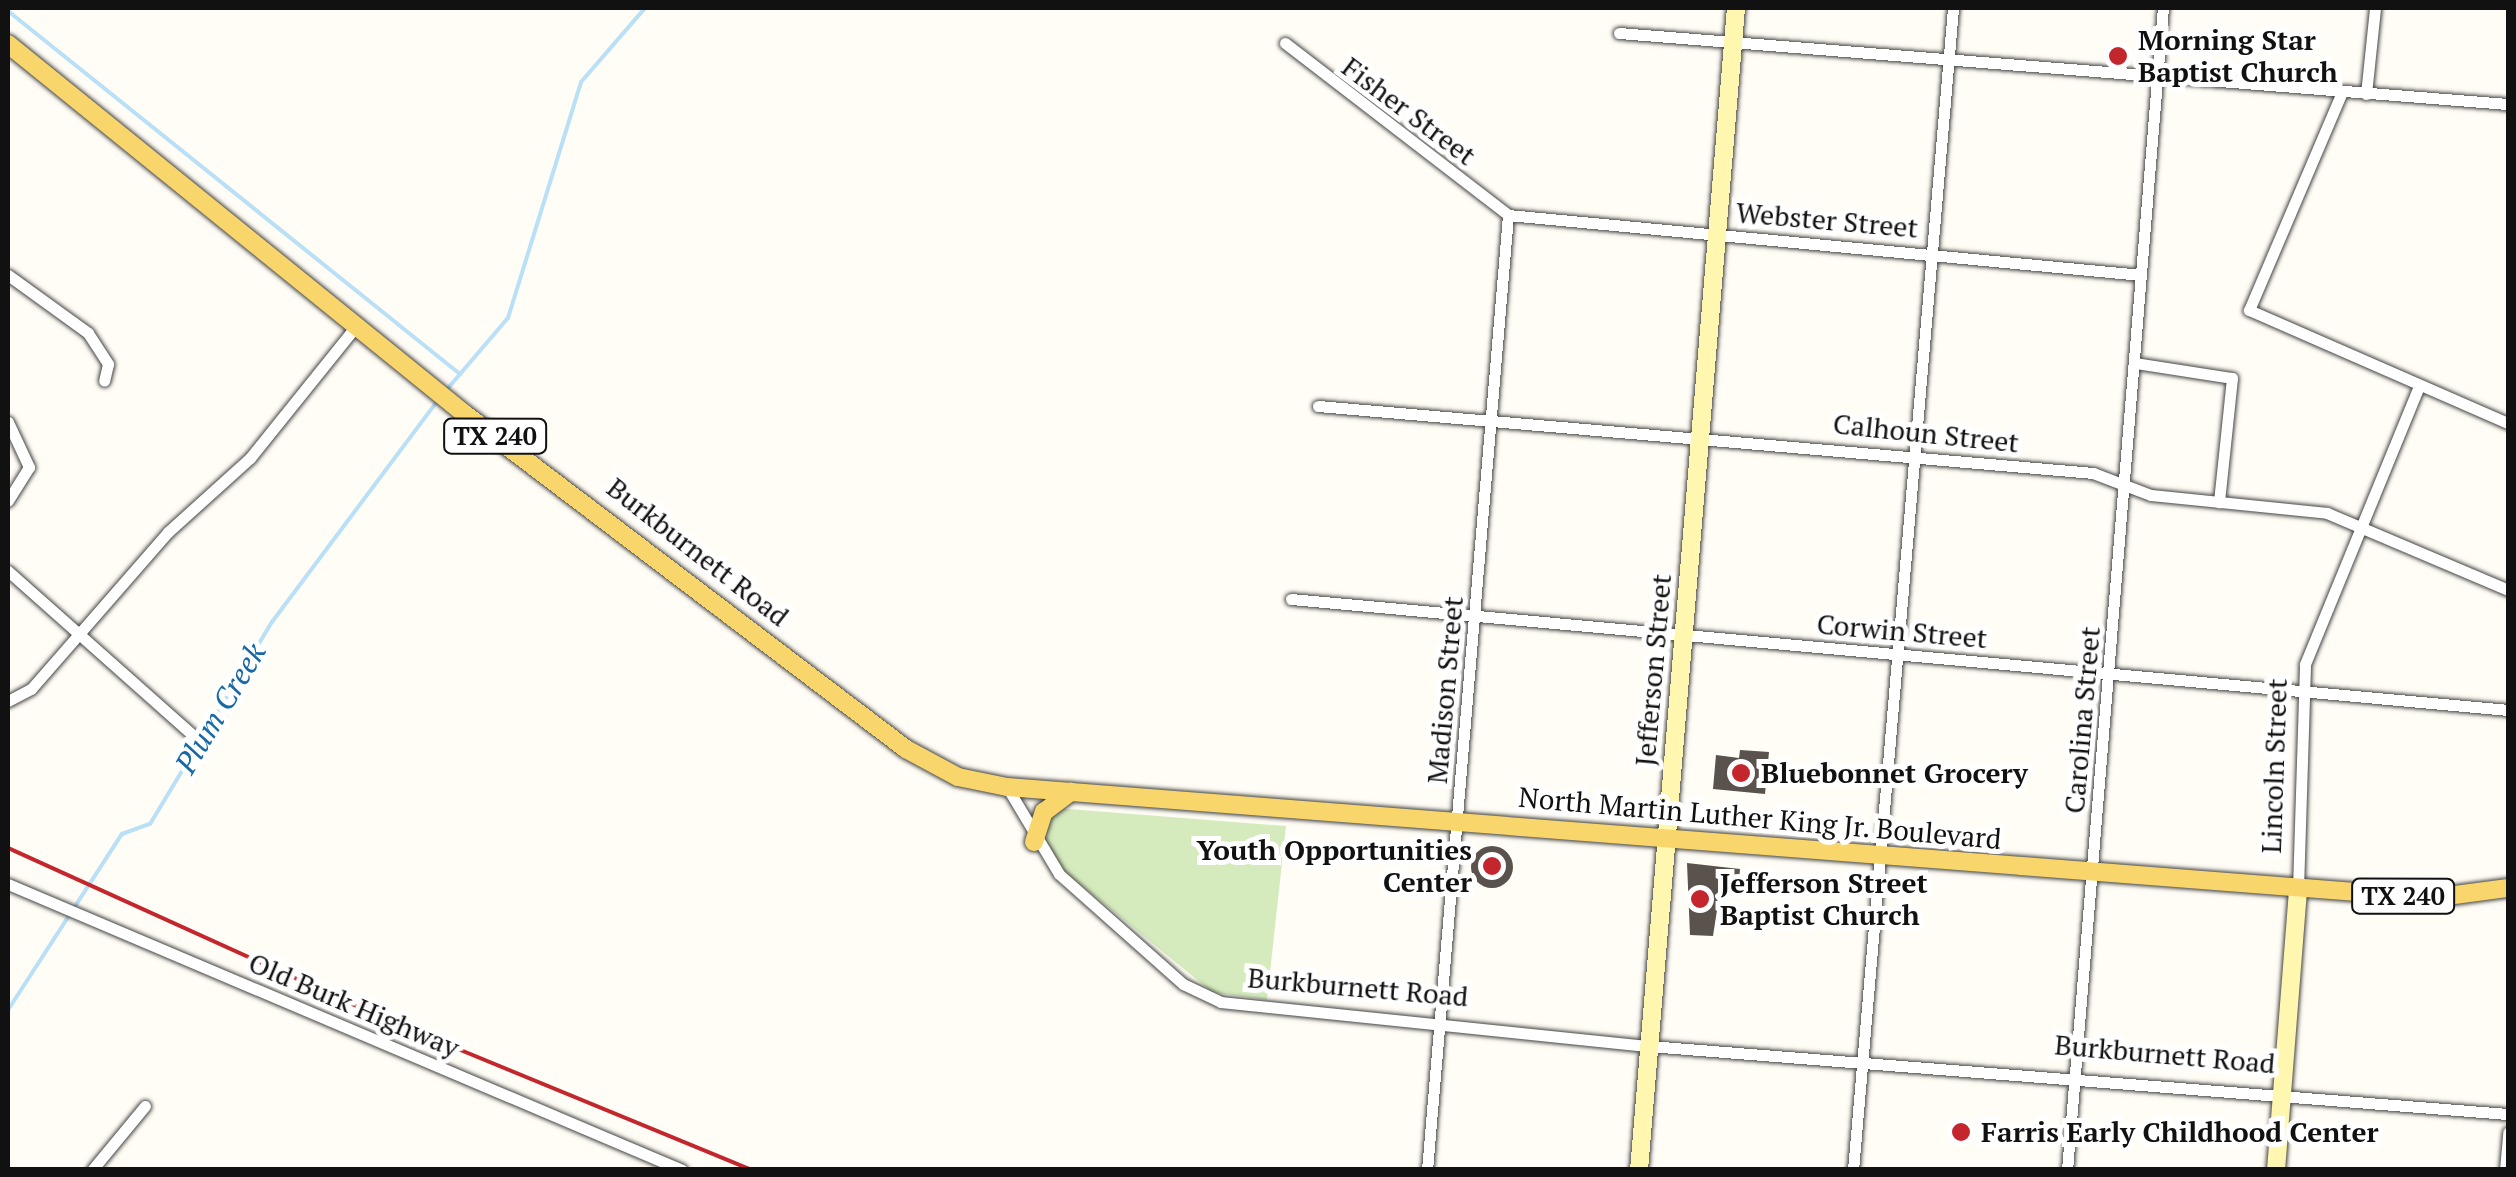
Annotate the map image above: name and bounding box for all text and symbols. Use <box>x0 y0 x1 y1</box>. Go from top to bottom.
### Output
place label: Morning Star Baptist Church <box>2138 23 2338 89</box>
marker: Morning Star Baptist Church <box>2107 45 2129 67</box>
street label: Fisher Street <box>1336 50 1482 172</box>
street label: Webster Street <box>1735 195 1919 245</box>
street label: Calhoun Street <box>1831 407 2021 459</box>
road number: TX 240 <box>442 416 548 456</box>
street label: Burkburnett Road <box>600 471 796 633</box>
street label: Jefferson Street <box>1628 572 1678 768</box>
street label: Madison Street <box>1420 595 1470 785</box>
street label: Corwin Street <box>1815 607 1989 655</box>
street label: Carolina Street <box>2057 625 2107 815</box>
water label: Plum Creek <box>167 636 273 780</box>
street label: Lincoln Street <box>2254 678 2294 854</box>
place label: Bluebonnet Grocery <box>1761 756 2028 790</box>
marker: Bluebonnet Grocery <box>1730 762 1752 784</box>
street label: North Martin Luther King Jr. Boulevard <box>1517 780 2003 856</box>
place label: Youth Opportunities Center <box>1197 833 1472 899</box>
marker: Youth Opportunities Center <box>1481 855 1503 877</box>
place label: Jefferson Street Baptist Church <box>1720 866 1928 932</box>
road number: TX 240 <box>2350 876 2456 916</box>
marker: Jefferson Street Baptist Church <box>1689 888 1711 910</box>
street label: Old Burk Highway <box>244 945 464 1065</box>
street label: Burkburnett Road <box>1246 961 1470 1013</box>
street label: Burkburnett Road <box>2053 1028 2277 1080</box>
place label: Farris Early Childhood Center <box>1981 1115 2379 1149</box>
marker: Farris Early Childhood Center <box>1950 1121 1972 1143</box>

